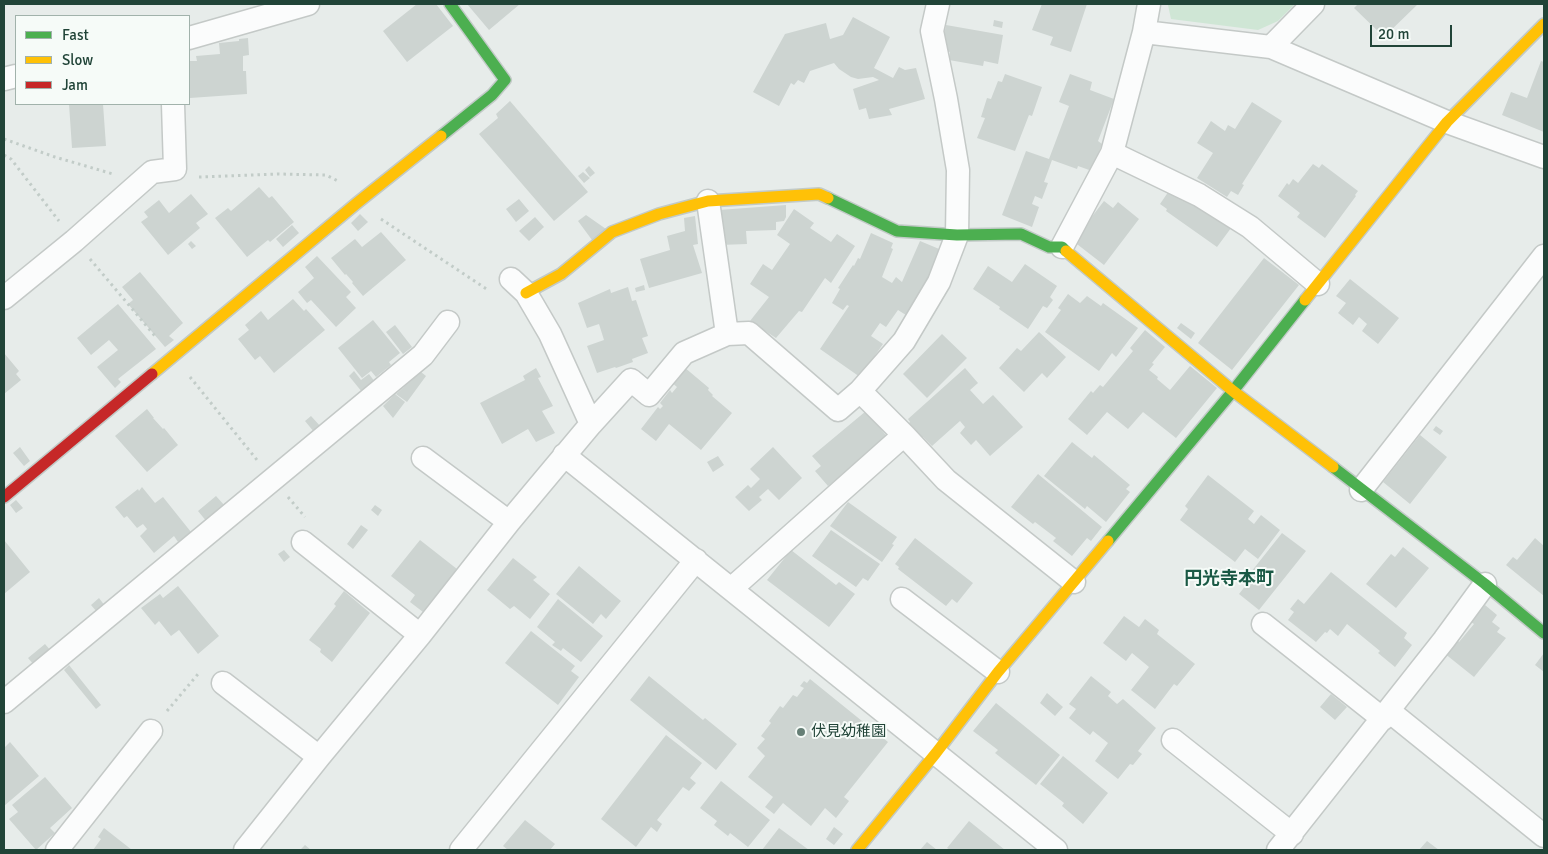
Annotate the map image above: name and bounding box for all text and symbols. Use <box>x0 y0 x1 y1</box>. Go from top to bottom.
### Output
legend <box>15 15 190 105</box>
scale bar <box>1373 15 1456 47</box>
text: 20 m <box>1378 25 1409 43</box>
text: Fast <box>62 26 89 44</box>
text: Slow <box>62 51 93 69</box>
text: Jam <box>62 76 88 94</box>
district label: 円光寺本町 <box>1184 568 1274 590</box>
place label: 伏見幼稚園 <box>811 723 886 741</box>
marker: 伏見幼稚園 <box>795 726 807 738</box>

